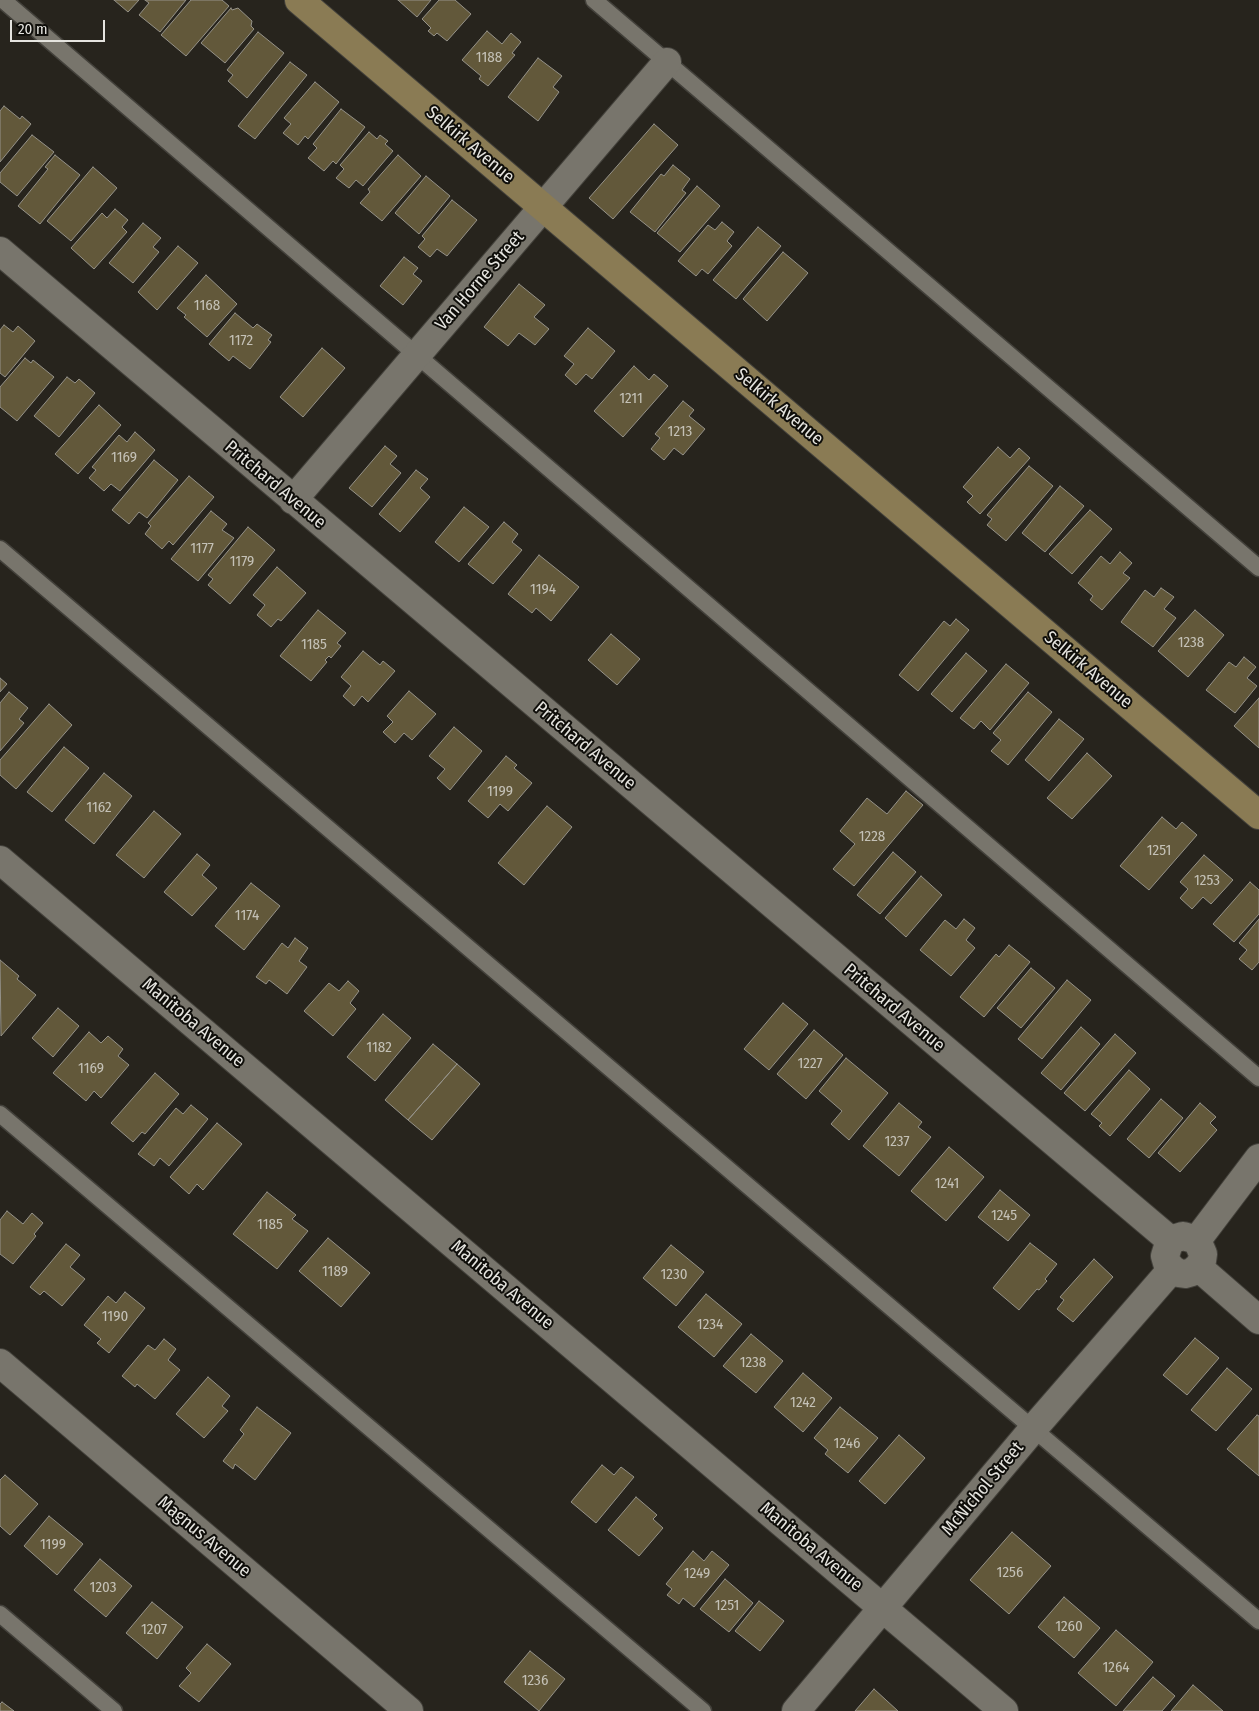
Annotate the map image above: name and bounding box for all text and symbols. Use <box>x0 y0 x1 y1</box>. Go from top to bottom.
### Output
scale bar <box>12 10 108 42</box>
text: 20 m <box>18 20 48 38</box>
house number: 1188 <box>476 49 502 67</box>
street label: Selkirk Avenue <box>422 102 518 188</box>
street label: Van Horne Street <box>431 227 529 335</box>
house number: 1168 <box>194 297 220 315</box>
house number: 1172 <box>229 332 253 350</box>
street label: Selkirk Avenue <box>731 364 827 450</box>
house number: 1211 <box>619 390 643 408</box>
house number: 1213 <box>668 423 692 441</box>
street label: Pritchard Avenue <box>220 436 330 534</box>
house number: 1169 <box>111 449 137 467</box>
house number: 1177 <box>190 540 214 558</box>
house number: 1179 <box>230 553 254 571</box>
house number: 1194 <box>530 581 556 599</box>
street label: Selkirk Avenue <box>1040 627 1136 713</box>
house number: 1238 <box>1178 634 1204 652</box>
house number: 1185 <box>301 636 327 654</box>
street label: Pritchard Avenue <box>530 697 640 795</box>
house number: 1199 <box>487 783 513 801</box>
house number: 1162 <box>86 799 112 817</box>
house number: 1228 <box>859 828 885 846</box>
house number: 1251 <box>1147 842 1171 860</box>
house number: 1253 <box>1194 872 1220 890</box>
house number: 1174 <box>235 907 259 925</box>
street label: Pritchard Avenue <box>839 959 949 1057</box>
street label: Manitoba Avenue <box>137 974 249 1072</box>
house number: 1182 <box>366 1039 392 1057</box>
house number: 1227 <box>797 1055 823 1073</box>
house number: 1169 <box>78 1060 104 1078</box>
house number: 1237 <box>884 1133 910 1151</box>
house number: 1241 <box>935 1175 959 1193</box>
house number: 1245 <box>991 1207 1017 1225</box>
house number: 1185 <box>257 1216 283 1234</box>
street label: Manitoba Avenue <box>446 1236 558 1334</box>
house number: 1189 <box>322 1263 348 1281</box>
house number: 1230 <box>660 1266 688 1284</box>
house number: 1190 <box>102 1308 128 1326</box>
house number: 1234 <box>697 1316 723 1334</box>
house number: 1238 <box>740 1354 766 1372</box>
house number: 1242 <box>790 1394 816 1412</box>
house number: 1246 <box>834 1435 860 1453</box>
street label: McNichol Street <box>937 1438 1029 1540</box>
street label: Magnus Avenue <box>153 1492 255 1582</box>
street label: Manitoba Avenue <box>755 1498 867 1596</box>
house number: 1199 <box>40 1536 66 1554</box>
house number: 1256 <box>997 1564 1023 1582</box>
house number: 1249 <box>684 1565 710 1583</box>
house number: 1203 <box>90 1579 116 1597</box>
house number: 1251 <box>715 1597 739 1615</box>
house number: 1260 <box>1055 1618 1083 1636</box>
house number: 1207 <box>141 1621 167 1639</box>
house number: 1264 <box>1102 1659 1130 1677</box>
house number: 1236 <box>522 1672 548 1690</box>

